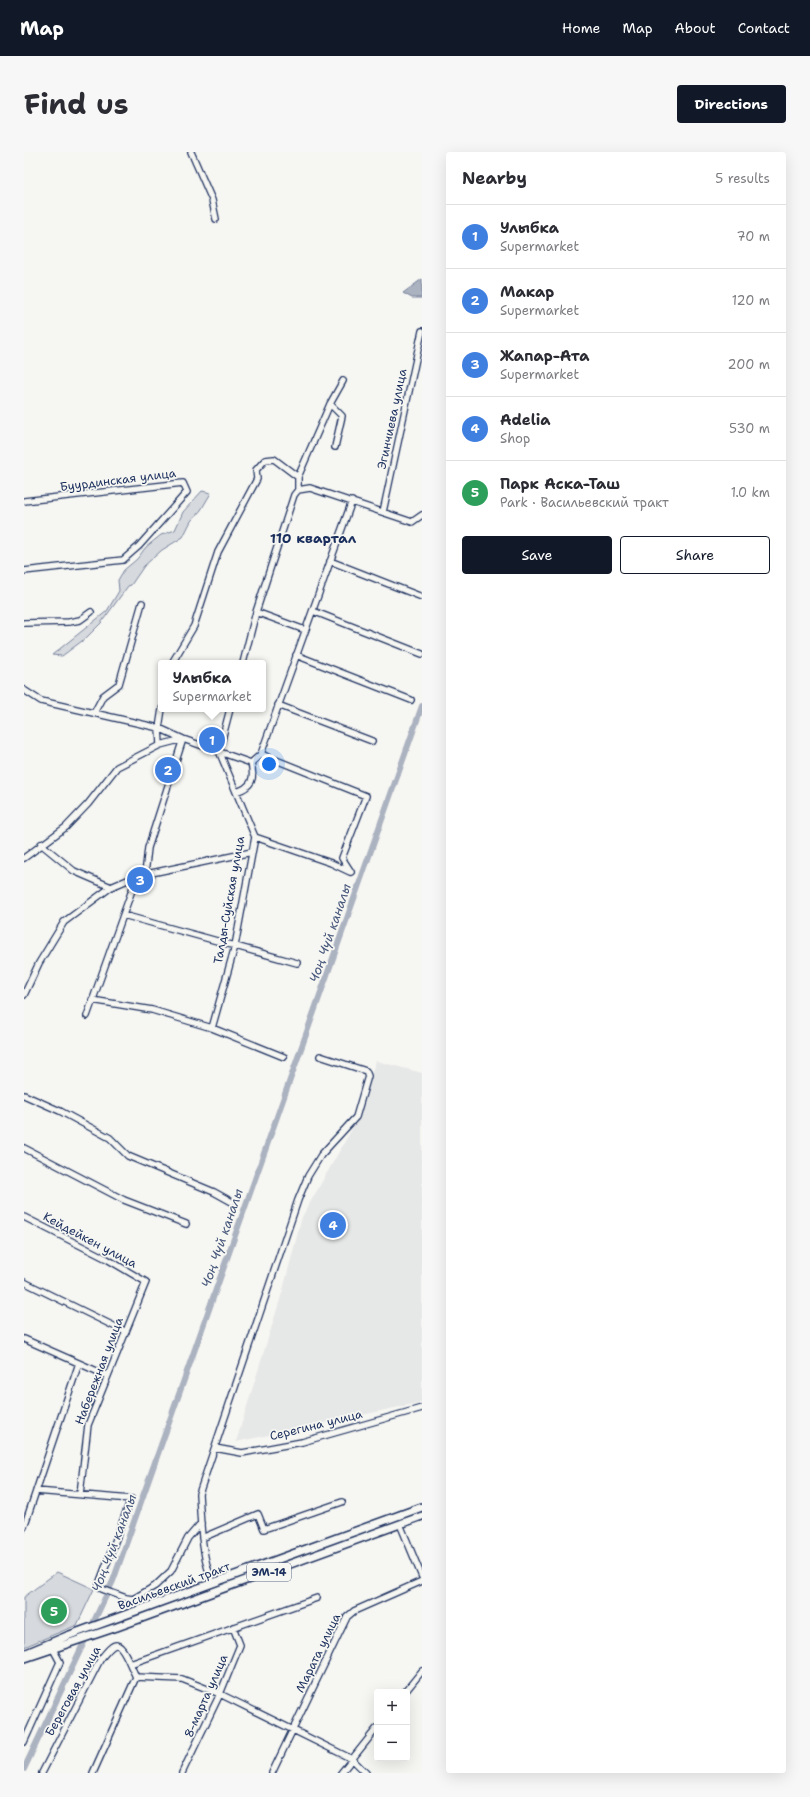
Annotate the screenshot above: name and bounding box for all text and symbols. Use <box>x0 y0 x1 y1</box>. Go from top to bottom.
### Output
text: Map <box>20 16 64 41</box>
text: Home <box>562 19 601 37</box>
text: Map <box>623 19 653 37</box>
text: About <box>675 19 716 37</box>
text: Contact <box>738 19 790 37</box>
text: Find us <box>24 85 129 123</box>
button: Directions <box>677 85 786 123</box>
text: Nearby <box>462 167 527 189</box>
text: 5 results <box>715 170 770 187</box>
text: Улыбка <box>500 218 559 238</box>
text: 1 <box>472 228 478 245</box>
text: 70 m <box>736 228 770 245</box>
text: Supermarket <box>500 238 579 255</box>
text: Макар <box>500 282 554 302</box>
text: 2 <box>470 292 480 309</box>
text: 120 m <box>732 292 770 309</box>
text: Supermarket <box>500 302 579 319</box>
text: Жапар-Ата <box>500 346 589 366</box>
text: 3 <box>470 356 480 373</box>
text: 200 m <box>728 356 770 373</box>
text: Supermarket <box>500 366 579 383</box>
street label: Эгинчиева улица <box>374 367 411 471</box>
text: Adelia <box>500 410 551 430</box>
text: 4 <box>470 420 480 437</box>
text: 530 m <box>729 420 770 437</box>
text: Shop <box>500 430 530 447</box>
street label: Буурдинская улица <box>59 465 177 495</box>
text: Парк Аска-Таш <box>500 474 620 494</box>
text: 5 <box>471 484 479 501</box>
text: 1.0 km <box>731 484 770 501</box>
text: Park · Васильевский тракт <box>500 494 669 511</box>
district label: 110 квартал <box>270 529 357 547</box>
button: Save <box>462 536 612 574</box>
button: Share <box>620 536 770 574</box>
popup <box>158 660 266 712</box>
text: Улыбка <box>172 668 231 688</box>
text: Supermarket <box>172 688 252 705</box>
pin: 1 <box>199 725 225 755</box>
your location <box>259 754 279 774</box>
pin: 2 <box>155 755 181 785</box>
street label: Талды-Суйская улица <box>210 834 248 965</box>
pin: 3 <box>127 865 153 895</box>
water label: Чоң Чүй каналы <box>305 881 355 985</box>
water label: Чоң Чүй каналы <box>197 1186 247 1290</box>
street label: Кейдейкен улица <box>40 1209 140 1272</box>
pin: 4 <box>320 1210 346 1240</box>
street label: Набережная улица <box>71 1314 127 1427</box>
street label: Серегина улица <box>268 1406 364 1444</box>
water label: Чоң Чүй каналы <box>88 1492 140 1594</box>
street label: Васильевский тракт <box>116 1558 233 1614</box>
road number: ЭМ-14 <box>247 1563 291 1581</box>
pin: 5 <box>41 1596 67 1626</box>
street label: Марата улица <box>292 1610 344 1695</box>
street label: Береговая улица <box>42 1643 105 1739</box>
street label: 8-марта улица <box>180 1651 232 1740</box>
map controls <box>374 1689 410 1761</box>
button: + <box>374 1689 410 1725</box>
button: − <box>374 1725 410 1761</box>

